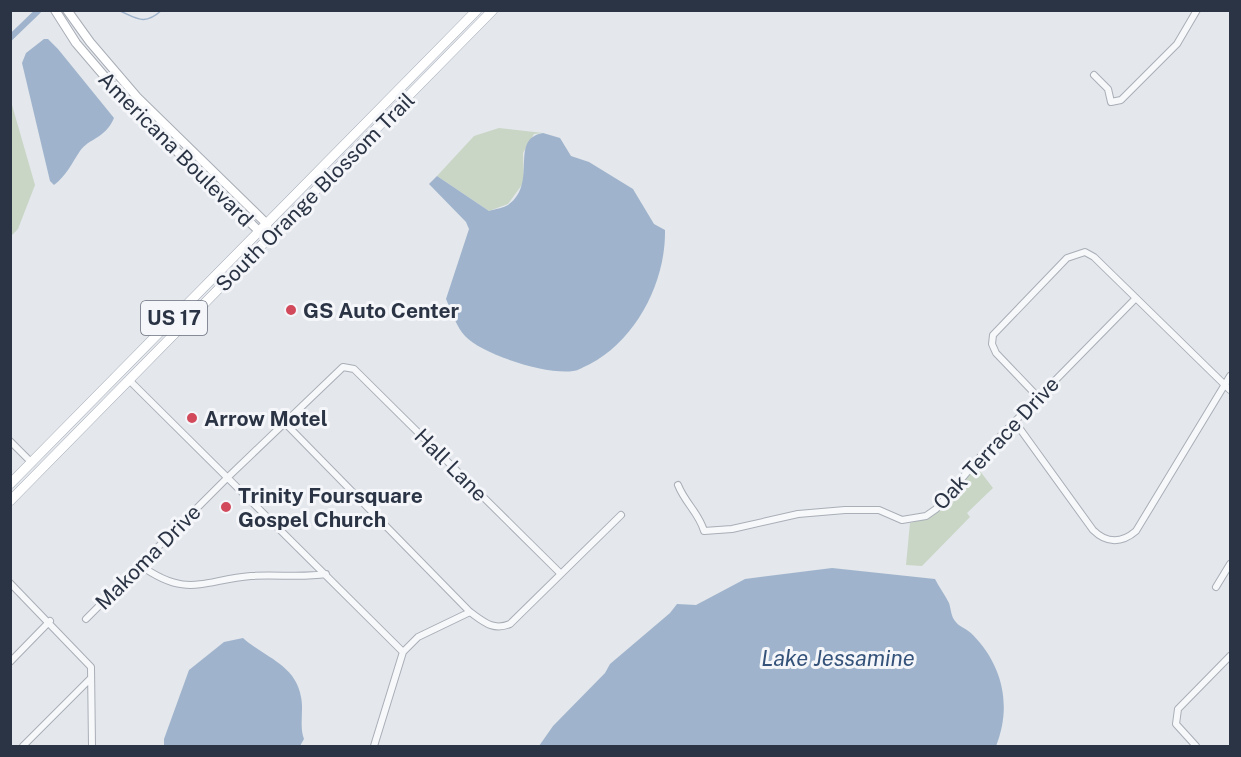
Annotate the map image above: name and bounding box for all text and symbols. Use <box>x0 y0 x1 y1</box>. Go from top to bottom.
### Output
street label: Americana Boulevard <box>93 66 259 232</box>
street label: South Orange Blossom Trail <box>210 87 420 297</box>
place label: GS Auto Center <box>303 298 460 323</box>
road number: US 17 <box>141 301 207 335</box>
marker: GS Auto Center <box>284 303 298 317</box>
street label: Oak Terrace Drive <box>928 371 1064 515</box>
place label: Arrow Motel <box>204 406 328 431</box>
marker: Arrow Motel <box>185 411 199 425</box>
street label: Hall Lane <box>409 423 493 507</box>
place label: Trinity Foursquare Gospel Church <box>238 483 423 532</box>
street label: Makoma Drive <box>90 499 206 615</box>
marker: Trinity Foursquare Gospel Church <box>219 500 233 514</box>
water label: Lake Jessamine <box>761 645 915 671</box>

